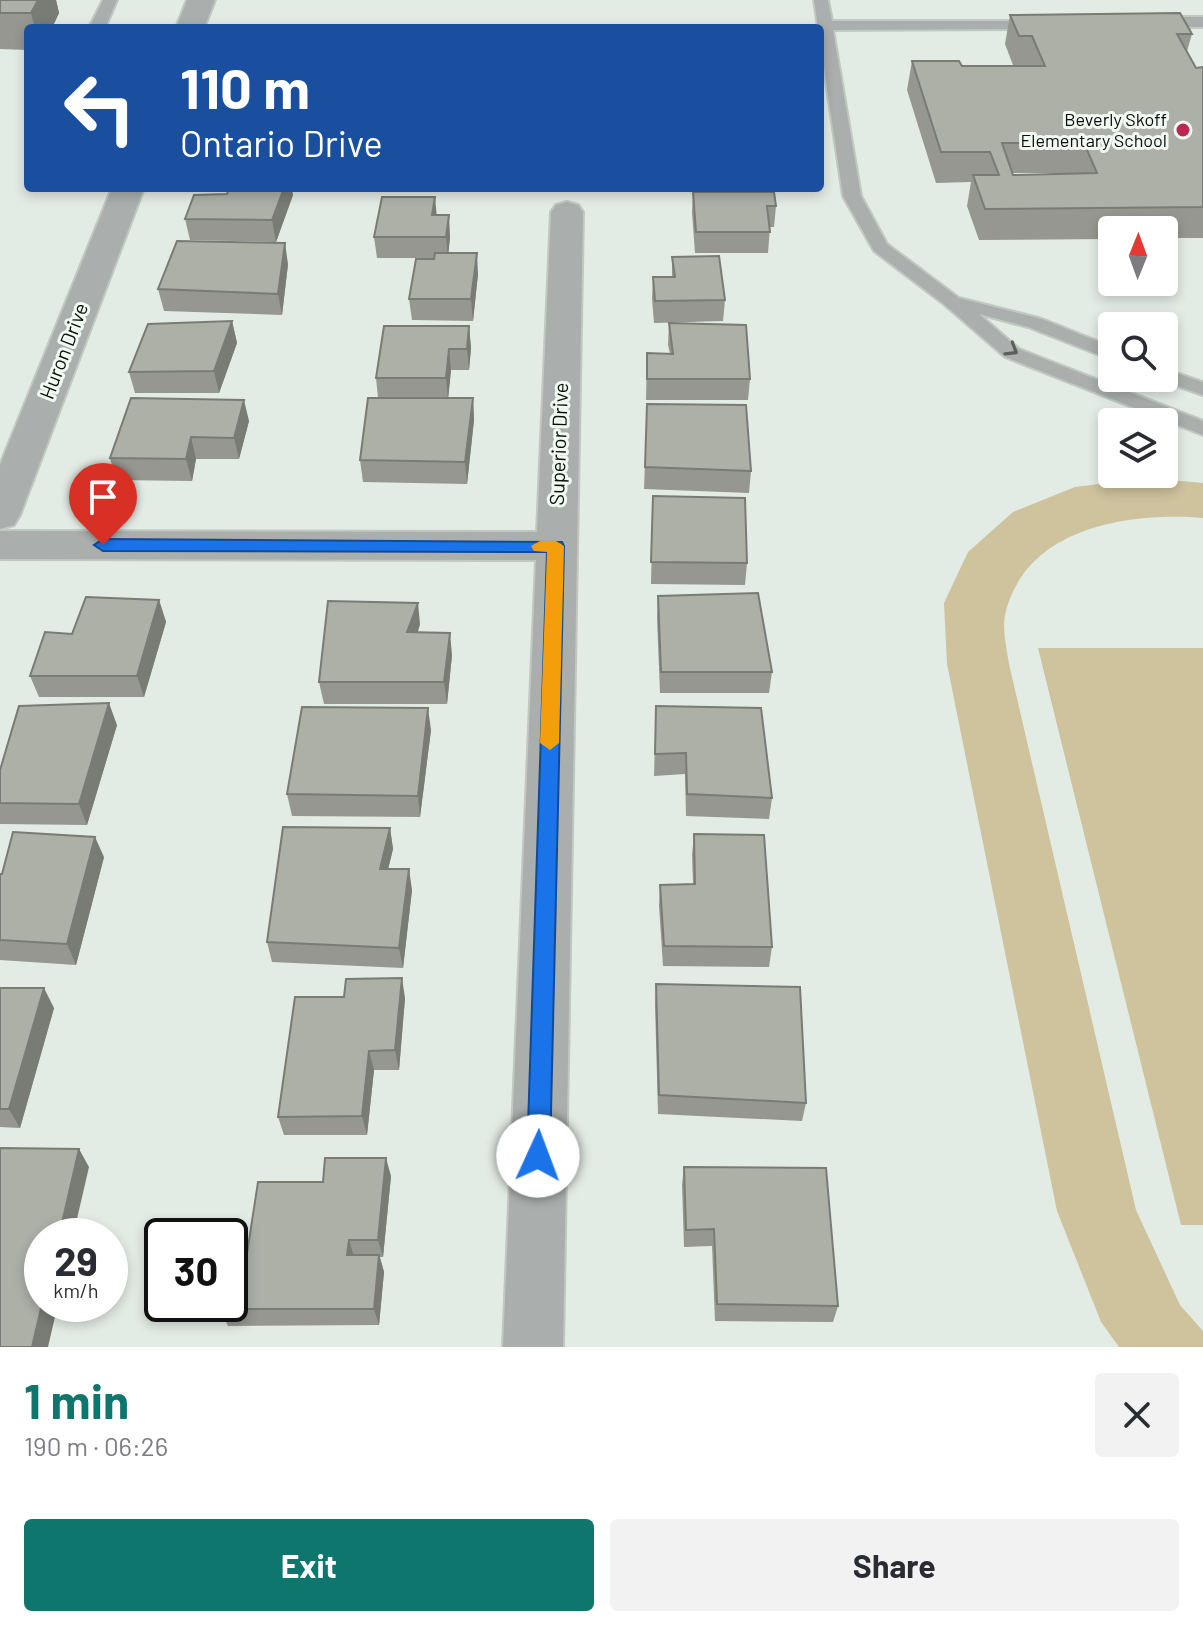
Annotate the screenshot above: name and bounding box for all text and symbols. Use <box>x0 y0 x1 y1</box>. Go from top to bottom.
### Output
text: 110 m <box>180 53 310 120</box>
icon: left <box>48 56 152 160</box>
place label: Beverly Skoff Elementary School <box>1020 108 1167 151</box>
text: Ontario Drive <box>180 121 383 164</box>
marker: Beverly Skoff Elementary School <box>1174 121 1192 139</box>
north arrow <box>1098 216 1178 296</box>
map controls <box>1098 216 1178 488</box>
street label: Huron Drive <box>34 299 92 402</box>
button: search <box>1098 312 1178 392</box>
one-way arrow <box>1004 341 1018 356</box>
street label: Superior Drive <box>544 382 572 506</box>
button: layers <box>1098 408 1178 488</box>
pin <box>69 463 137 545</box>
icon: arrive <box>81 475 125 519</box>
position arrow <box>496 1114 580 1198</box>
speed limit sign: 30 <box>144 1218 248 1322</box>
text: 29 <box>54 1236 98 1284</box>
text: km/h <box>53 1278 99 1302</box>
text: 1 min <box>24 1371 129 1429</box>
button: close <box>1095 1373 1179 1457</box>
text: 190 m · 06:26 <box>24 1430 168 1461</box>
button: Exit <box>24 1519 594 1611</box>
button: Share <box>610 1519 1179 1611</box>

